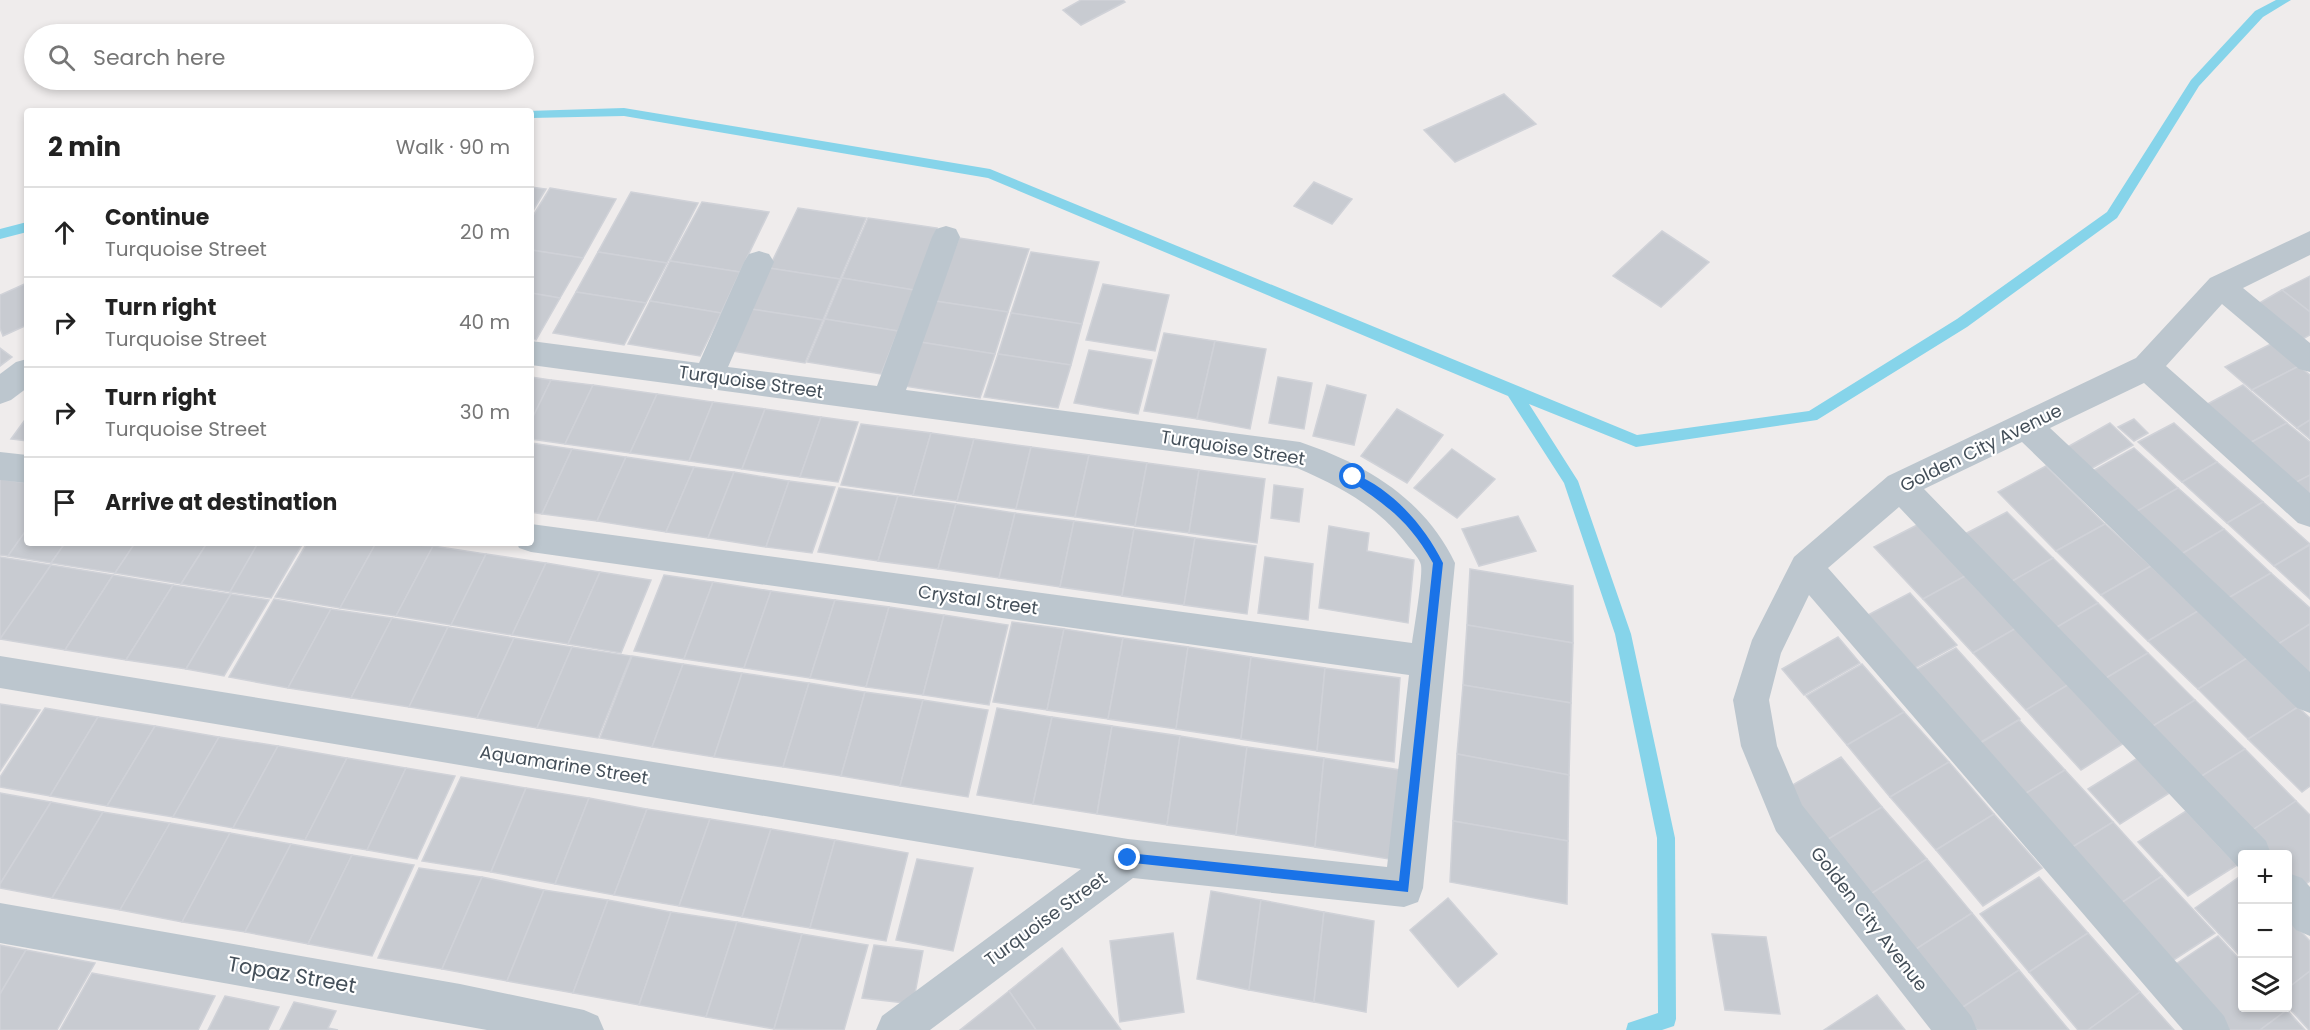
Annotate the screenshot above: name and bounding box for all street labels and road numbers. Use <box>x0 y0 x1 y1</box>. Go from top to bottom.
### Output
street label: Turquoise Street <box>677 359 825 404</box>
street label: Golden City Avenue <box>1896 398 2066 498</box>
street label: Turquoise Street <box>1159 424 1307 471</box>
street label: Crystal Street <box>917 579 1040 620</box>
street label: Aquamarine Street <box>478 739 650 790</box>
street label: Golden City Avenue <box>1805 841 1934 996</box>
street label: Turquoise Street <box>979 866 1112 972</box>
street label: Topaz Street <box>226 949 359 1000</box>

